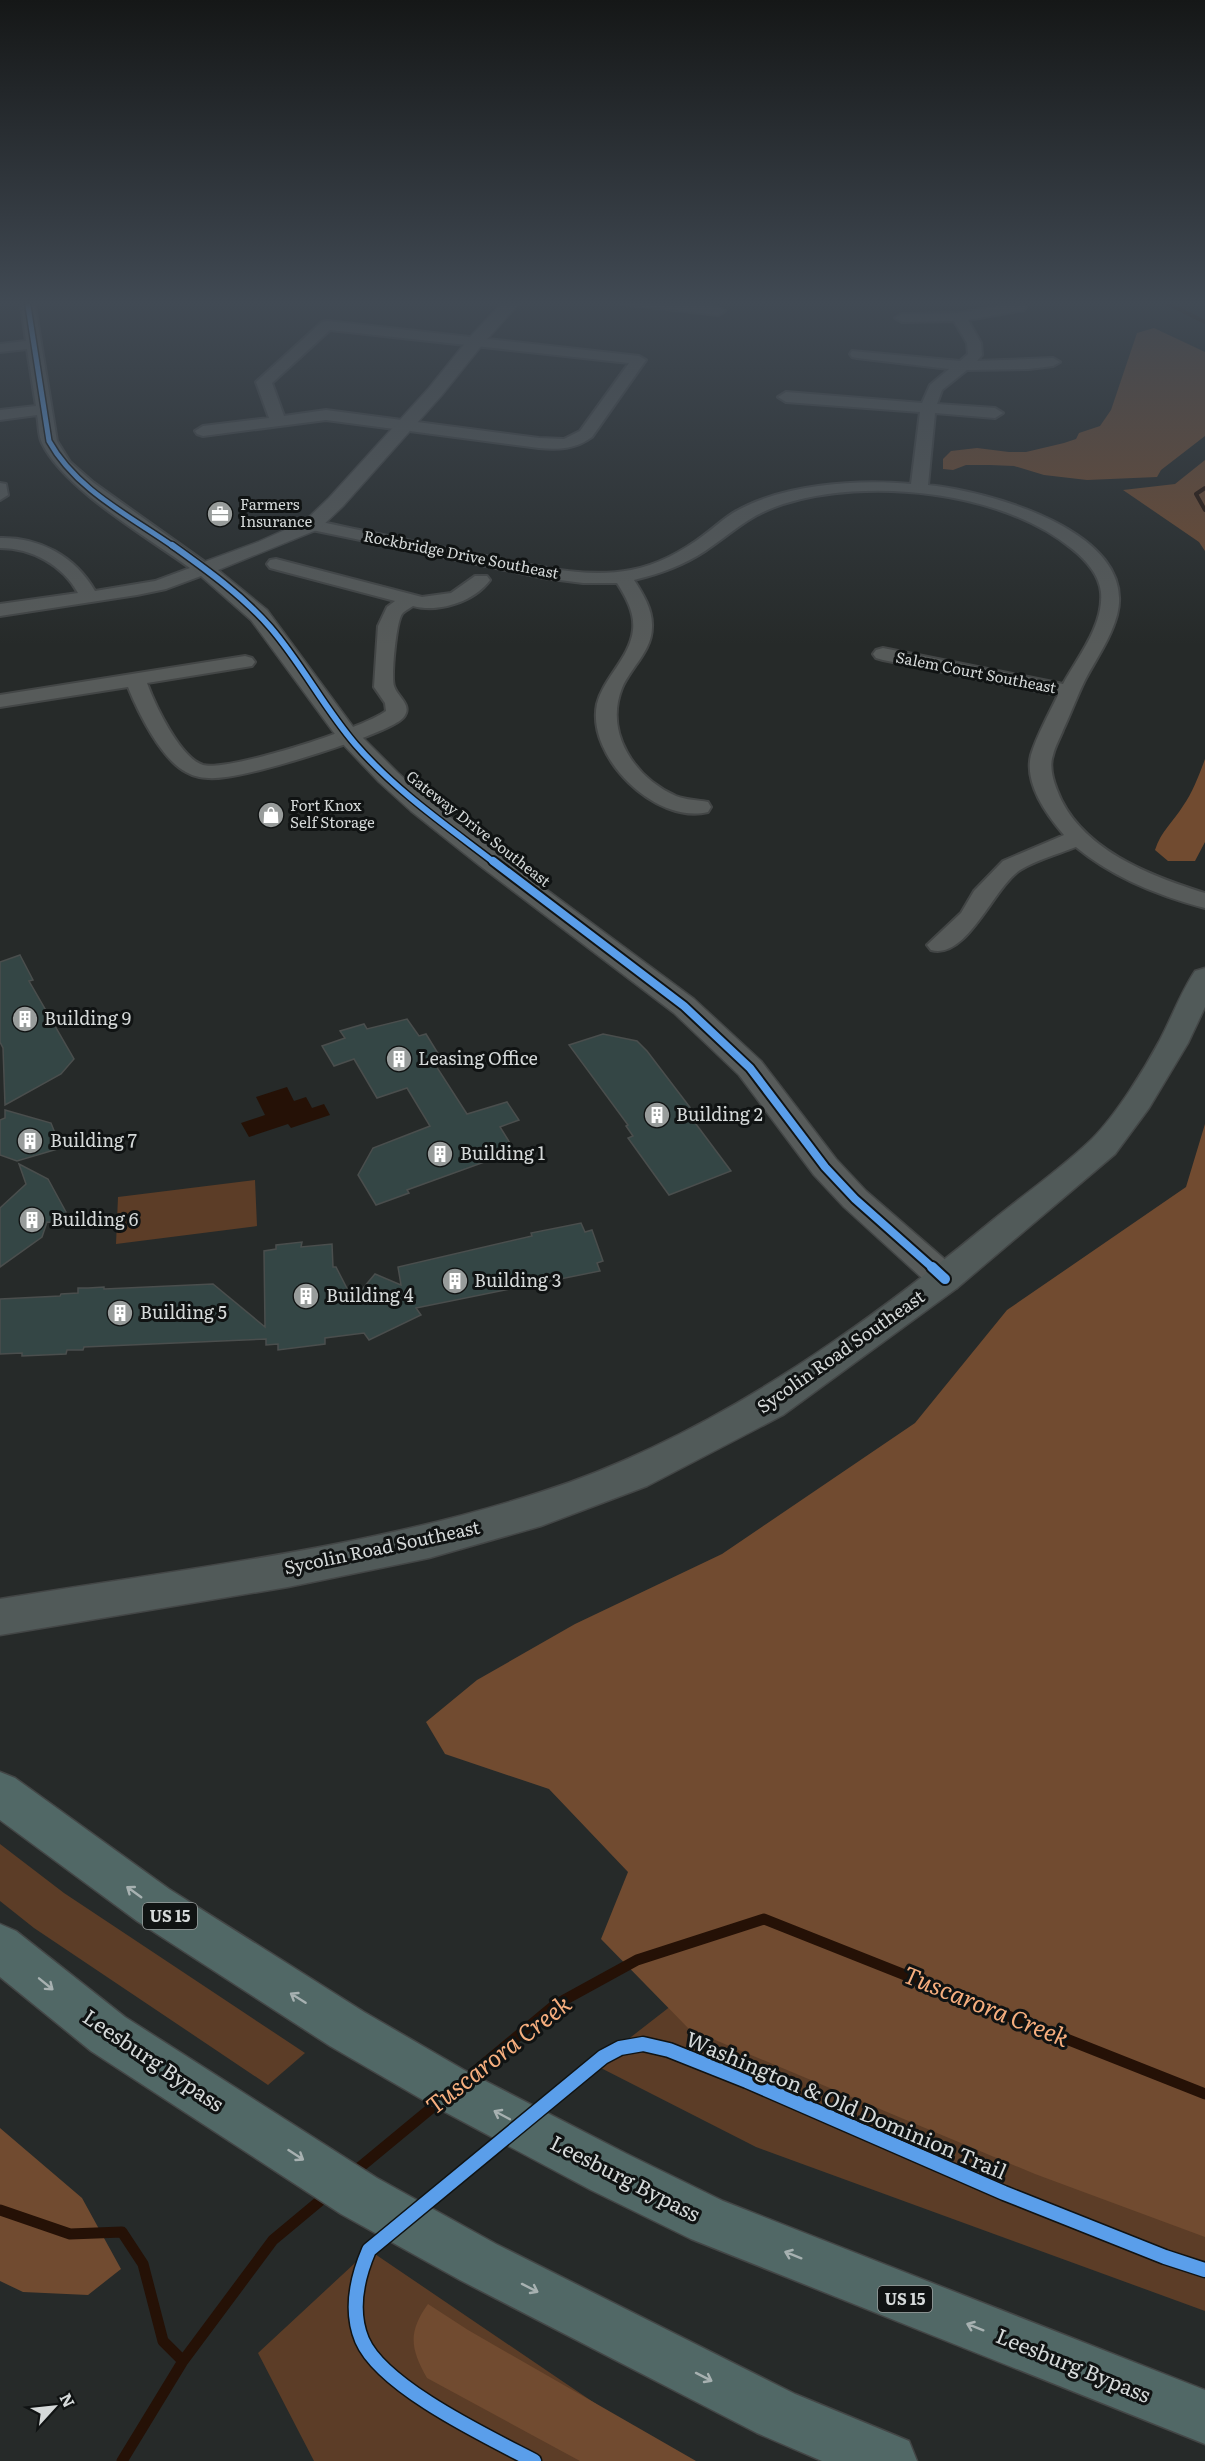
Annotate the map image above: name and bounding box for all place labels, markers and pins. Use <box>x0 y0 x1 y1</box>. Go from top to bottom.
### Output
place label: Farmers Insurance <box>240 492 312 532</box>
office icon: Farmers Insurance <box>205 499 235 529</box>
place label: Fort Knox Self Storage <box>290 793 375 833</box>
shop icon: Fort Knox Self Storage <box>256 800 286 830</box>
building icon: Building 9 <box>10 1004 40 1034</box>
place label: Building 9 <box>44 1004 131 1031</box>
building icon: Leasing Office <box>384 1044 414 1074</box>
place label: Leasing Office <box>418 1044 538 1071</box>
building icon: Building 2 <box>642 1100 672 1130</box>
place label: Building 2 <box>676 1100 763 1127</box>
building icon: Building 7 <box>15 1126 45 1156</box>
place label: Building 7 <box>50 1126 137 1153</box>
building icon: Building 1 <box>425 1139 455 1169</box>
place label: Building 1 <box>460 1139 545 1166</box>
building icon: Building 6 <box>17 1205 47 1235</box>
place label: Building 6 <box>51 1205 139 1232</box>
building icon: Building 3 <box>440 1266 470 1296</box>
place label: Building 3 <box>474 1266 561 1293</box>
building icon: Building 4 <box>291 1281 321 1311</box>
place label: Building 4 <box>326 1281 414 1308</box>
building icon: Building 5 <box>105 1298 135 1328</box>
place label: Building 5 <box>140 1298 227 1325</box>

